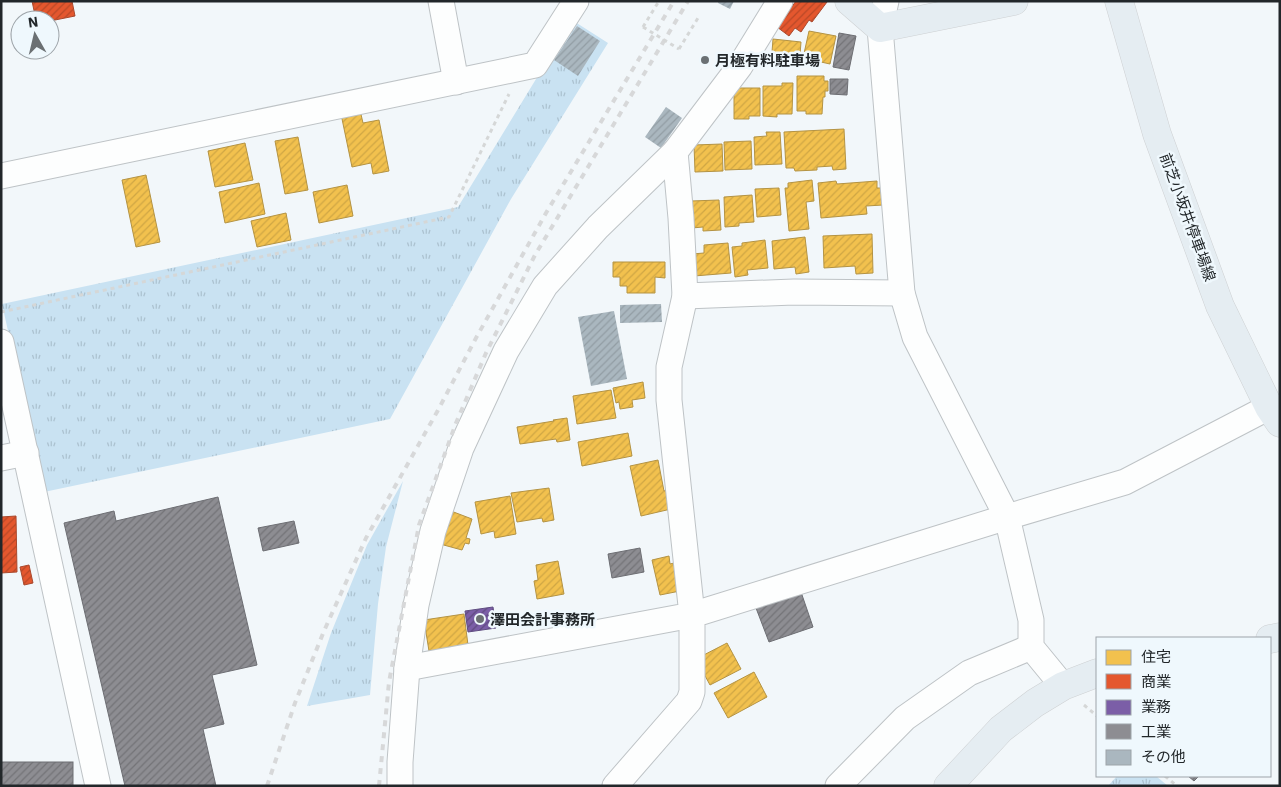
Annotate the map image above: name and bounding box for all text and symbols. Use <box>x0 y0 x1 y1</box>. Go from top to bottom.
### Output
north arrow <box>10 10 60 60</box>
text: N <box>27 13 39 32</box>
place label: 月極有料駐車場 <box>715 51 820 70</box>
marker: 月極有料駐車場 <box>699 54 711 66</box>
street label: 前芝小坂井停車場線 <box>1156 150 1220 284</box>
place label: 澤田会計事務所 <box>490 610 595 629</box>
marker: 澤田会計事務所 <box>474 613 486 625</box>
legend <box>1096 637 1271 777</box>
text: 住宅 <box>1141 647 1171 666</box>
text: 商業 <box>1141 672 1171 691</box>
text: 業務 <box>1141 697 1171 716</box>
text: 工業 <box>1141 722 1171 741</box>
text: その他 <box>1141 747 1186 766</box>

